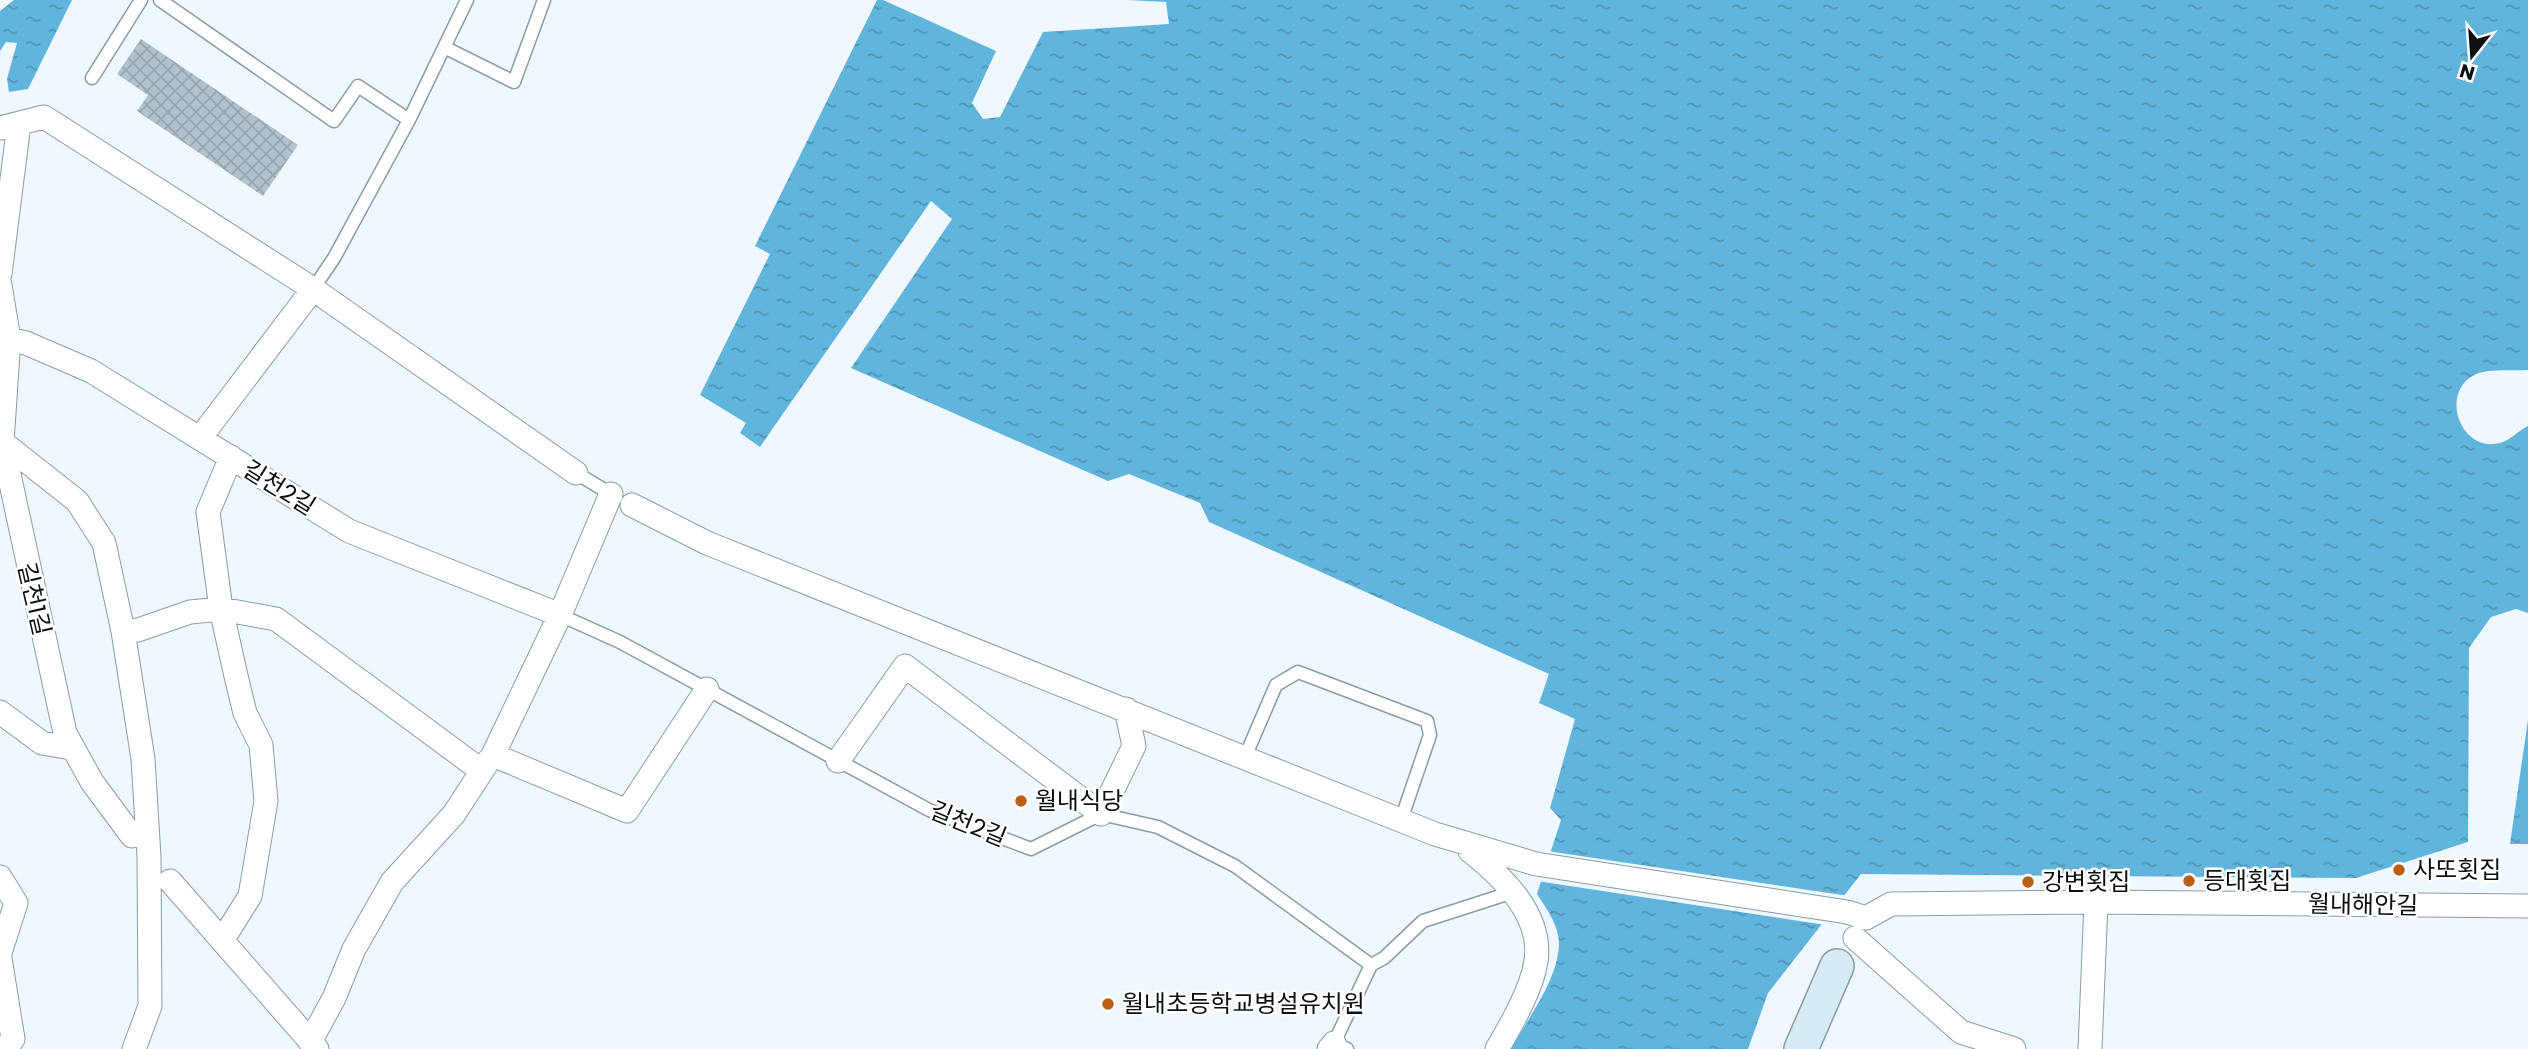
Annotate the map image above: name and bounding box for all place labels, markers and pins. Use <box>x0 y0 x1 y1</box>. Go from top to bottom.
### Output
place label: 월내식당 <box>1035 784 1123 817</box>
marker: 월내식당 <box>1013 793 1029 809</box>
place label: 사또횟집 <box>2413 853 2501 886</box>
marker: 사또횟집 <box>2391 862 2407 878</box>
place label: 등대횟집 <box>2203 864 2291 897</box>
place label: 강변횟집 <box>2042 865 2130 898</box>
marker: 등대횟집 <box>2181 873 2197 889</box>
marker: 강변횟집 <box>2020 874 2036 890</box>
place label: 월내초등학교병설유치원 <box>1122 987 1365 1020</box>
marker: 월내초등학교병설유치원 <box>1100 996 1116 1012</box>

